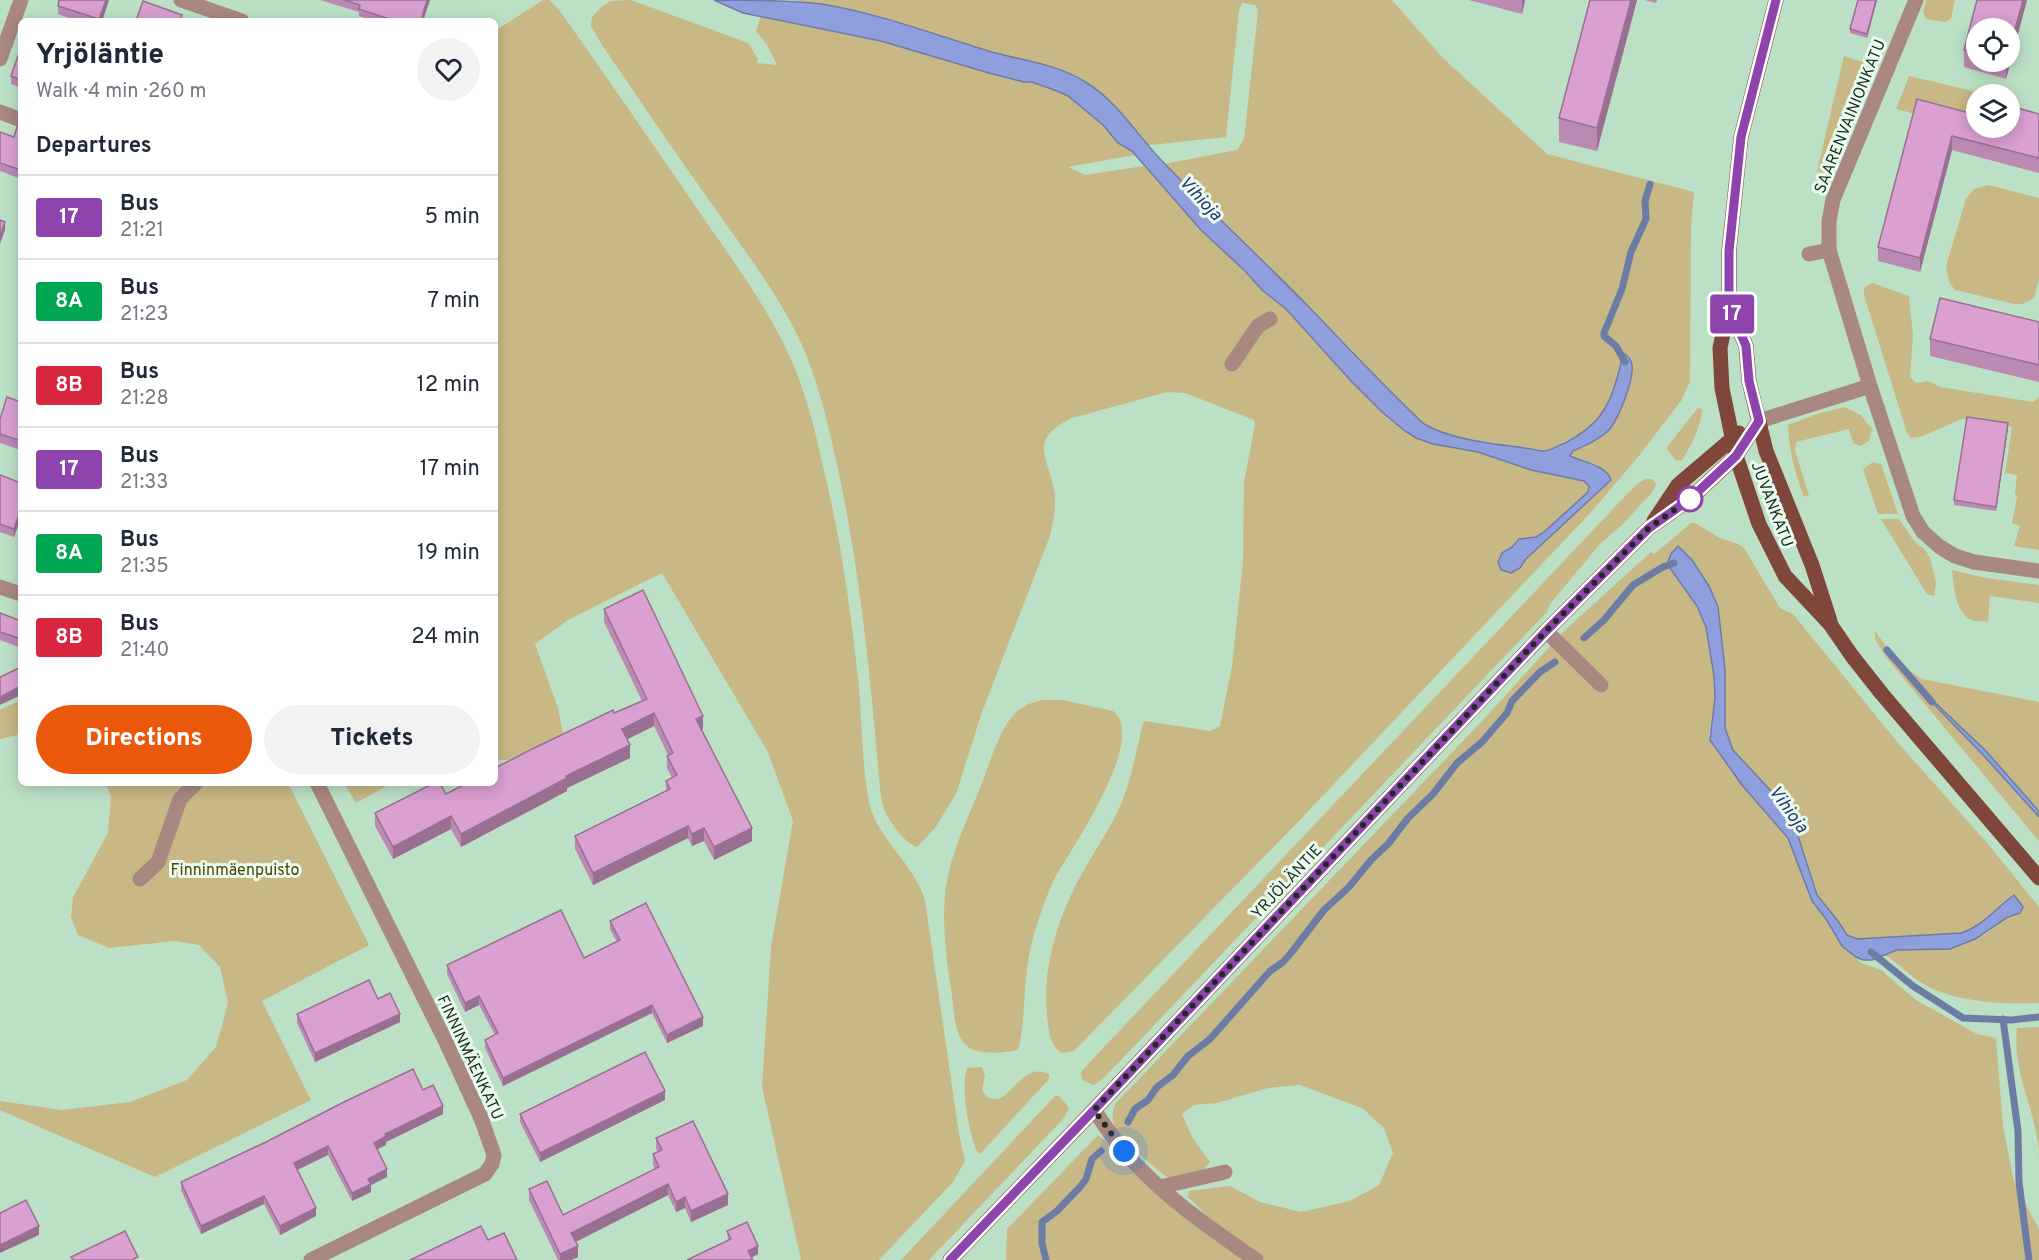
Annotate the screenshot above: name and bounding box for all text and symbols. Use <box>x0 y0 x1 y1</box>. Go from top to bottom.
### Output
map controls <box>1966 18 2020 138</box>
button: locate <box>1966 18 2020 72</box>
street label: SAARENVAINIONKATU <box>1811 37 1891 197</box>
text: Yrjöläntie <box>36 38 164 74</box>
button: heart <box>417 38 480 101</box>
text: Walk · 4 min · 260 m <box>36 79 207 105</box>
button: layers <box>1966 84 2020 138</box>
text: Departures <box>36 133 152 160</box>
water label: Vihioja <box>1173 172 1227 227</box>
text: Bus <box>120 191 159 218</box>
text: 17 <box>59 204 79 231</box>
text: 5 min <box>425 204 480 231</box>
text: 21:21 <box>120 218 164 244</box>
text: Bus <box>120 275 159 302</box>
text: 8A <box>55 288 83 315</box>
text: 7 min <box>428 288 480 315</box>
line badge: 17 <box>1705 294 1759 334</box>
text: 17 <box>1722 301 1742 328</box>
text: 21:23 <box>120 302 168 328</box>
text: Bus <box>120 359 159 386</box>
text: 8B <box>55 372 83 399</box>
text: 12 min <box>417 372 480 399</box>
text: 21:28 <box>120 386 169 412</box>
text: Bus <box>120 443 159 470</box>
text: 17 <box>59 456 79 483</box>
text: 17 min <box>420 456 480 483</box>
street label: JUVANKATU <box>1746 459 1797 551</box>
text: 21:33 <box>120 470 168 496</box>
unlabelled marker <box>1677 486 1703 512</box>
text: Bus <box>120 527 159 554</box>
text: 8A <box>55 540 83 567</box>
text: 19 min <box>417 540 480 567</box>
text: 21:35 <box>120 554 169 580</box>
text: Bus <box>120 611 159 638</box>
text: 8B <box>55 624 83 651</box>
text: 24 min <box>411 624 480 651</box>
text: 21:40 <box>120 638 169 664</box>
button: Directions <box>36 705 252 774</box>
button: Tickets <box>264 705 480 774</box>
water label: Vihioja <box>1763 782 1813 839</box>
street label: YRJÖLÄNTIE <box>1246 840 1327 924</box>
park label: Finninmäenpuisto <box>171 861 299 881</box>
street label: FINNINMÄENKATU <box>432 992 508 1123</box>
your location <box>1109 1136 1139 1166</box>

